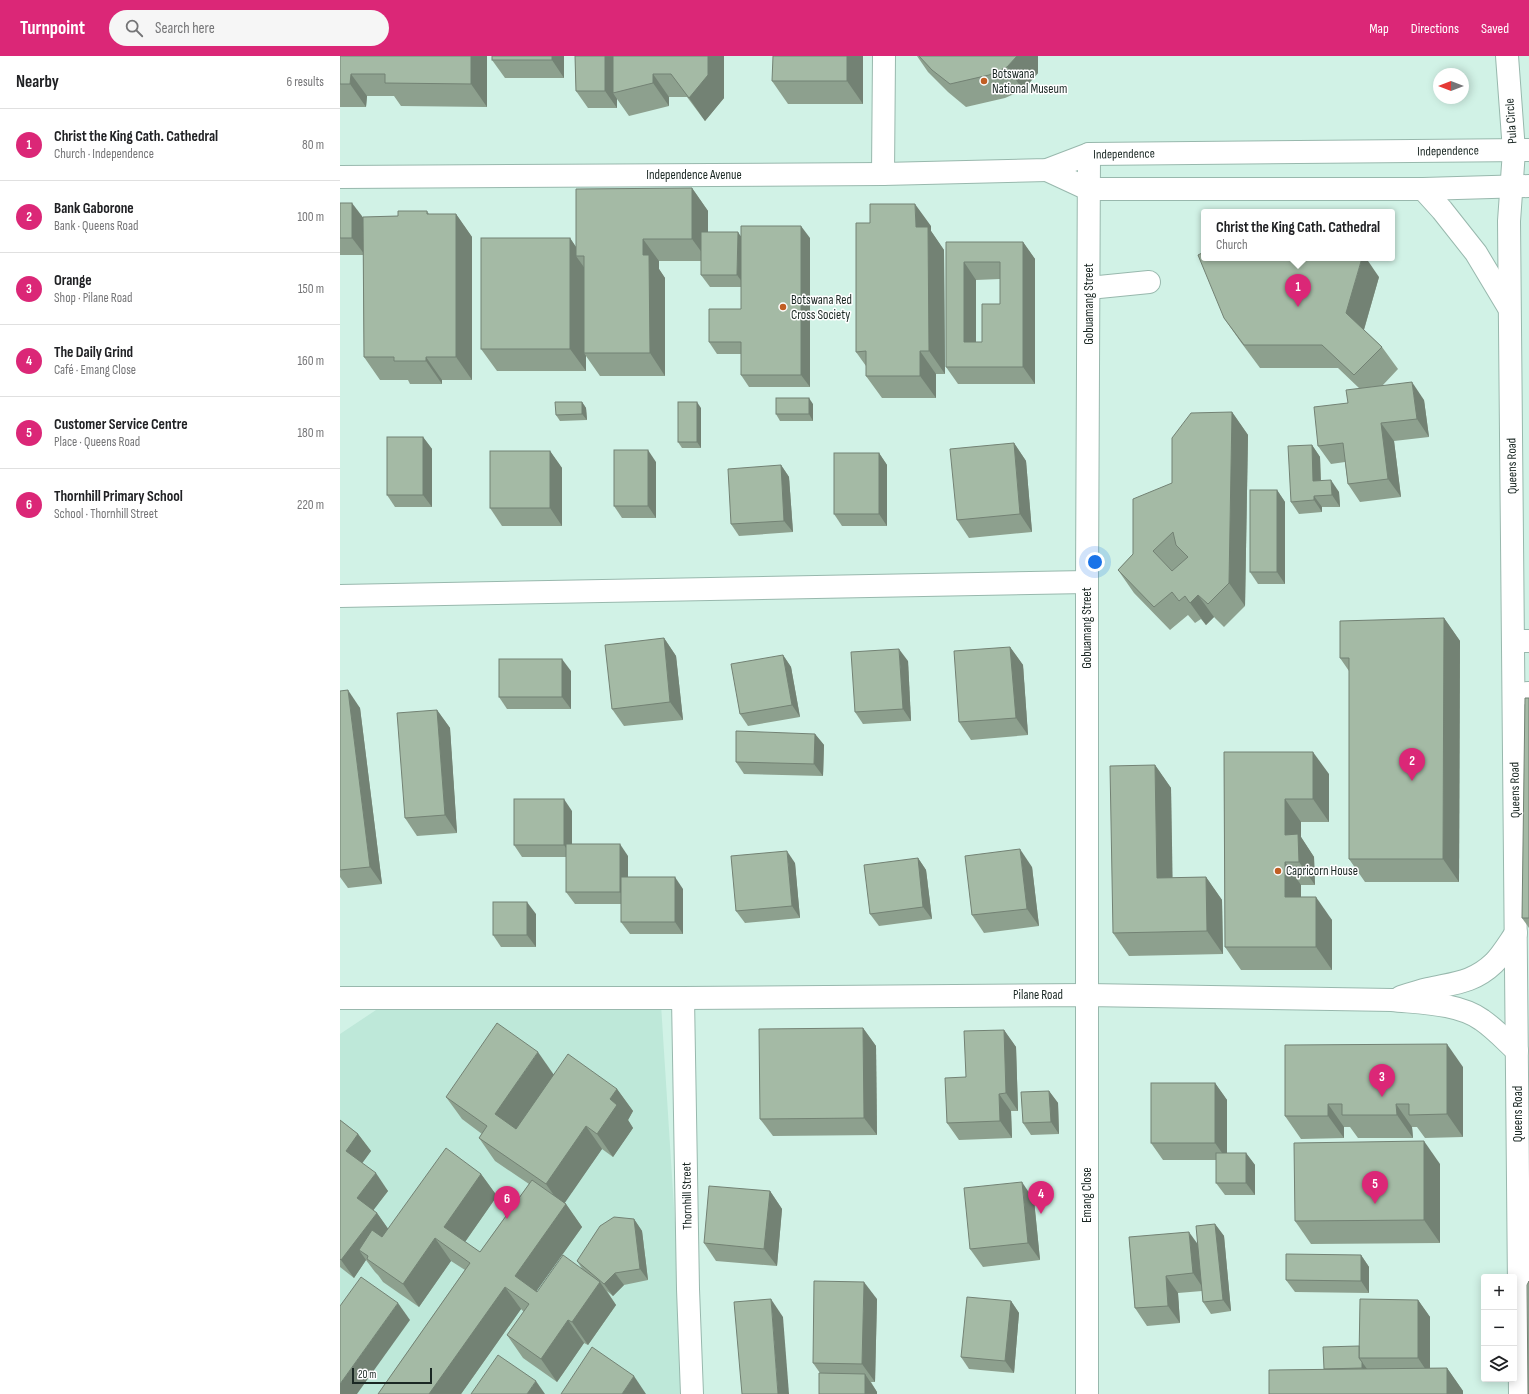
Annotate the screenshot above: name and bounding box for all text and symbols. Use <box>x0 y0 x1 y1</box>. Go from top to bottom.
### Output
search box <box>109 10 389 46</box>
text: Turnpoint <box>20 17 85 40</box>
icon: search <box>123 17 145 39</box>
text: Search here <box>155 19 215 38</box>
text: Map <box>1369 20 1389 37</box>
text: Directions <box>1411 20 1459 37</box>
text: Saved <box>1481 20 1509 37</box>
place label: Botswana National Museum <box>992 66 1067 97</box>
north arrow <box>1433 68 1469 104</box>
text: Nearby <box>16 72 59 92</box>
text: 6 results <box>286 74 324 90</box>
marker: Botswana National Museum <box>979 76 989 86</box>
street label: Pula Circle <box>1501 98 1521 144</box>
text: Christ the King Cath. Cathedral <box>54 127 218 146</box>
text: 1 <box>26 137 32 153</box>
text: 80 m <box>302 137 324 153</box>
street label: Independence <box>1417 142 1479 160</box>
street label: Independence <box>1093 145 1155 163</box>
text: Church · Independence <box>54 146 154 162</box>
street label: Independence Avenue <box>646 167 742 183</box>
text: Bank Gaborone <box>54 199 134 218</box>
text: 2 <box>26 209 32 225</box>
text: 100 m <box>297 209 324 225</box>
popup <box>1201 209 1395 261</box>
text: Bank · Queens Road <box>54 218 138 234</box>
text: Christ the King Cath. Cathedral <box>1216 218 1380 237</box>
text: Church <box>1216 237 1248 253</box>
street label: Gobuamang Street <box>1081 263 1097 345</box>
text: Orange <box>54 271 92 290</box>
pin: 1 <box>1285 274 1311 307</box>
text: 3 <box>26 281 32 297</box>
text: 150 m <box>298 281 324 297</box>
text: Shop · Pilane Road <box>54 290 132 306</box>
place label: Botswana Red Cross Society <box>791 292 852 323</box>
marker: Botswana Red Cross Society <box>778 302 788 312</box>
text: The Daily Grind <box>54 343 133 362</box>
text: 4 <box>26 353 32 369</box>
text: 160 m <box>298 353 324 369</box>
text: Café · Emang Close <box>54 362 136 378</box>
text: Customer Service Centre <box>54 415 188 434</box>
text: 5 <box>26 425 32 441</box>
text: 180 m <box>298 425 324 441</box>
text: Place · Queens Road <box>54 434 140 450</box>
street label: Queens Road <box>1504 438 1520 494</box>
text: Thornhill Primary School <box>54 487 183 506</box>
text: 6 <box>26 497 32 513</box>
text: 220 m <box>297 497 324 513</box>
text: School · Thornhill Street <box>54 506 158 522</box>
your location <box>1085 552 1105 572</box>
street label: Gobuamang Street <box>1079 587 1095 669</box>
pin: 2 <box>1399 748 1425 781</box>
street label: Queens Road <box>1507 762 1523 818</box>
place label: Capricorn House <box>1286 863 1358 879</box>
marker: Capricorn House <box>1273 866 1283 876</box>
street label: Pilane Road <box>1013 987 1063 1003</box>
pin: 3 <box>1369 1064 1395 1097</box>
street label: Queens Road <box>1510 1086 1526 1142</box>
street label: Thornhill Street <box>678 1162 696 1230</box>
street label: Emang Close <box>1079 1167 1095 1223</box>
pin: 5 <box>1362 1171 1388 1204</box>
pin: 4 <box>1028 1181 1054 1214</box>
pin: 6 <box>494 1186 520 1219</box>
map controls <box>1481 1274 1517 1382</box>
button: + <box>1481 1274 1517 1310</box>
button: − <box>1481 1310 1517 1346</box>
button: layers <box>1481 1346 1517 1382</box>
scale bar <box>352 1366 432 1385</box>
text: 20 m <box>358 1368 376 1381</box>

